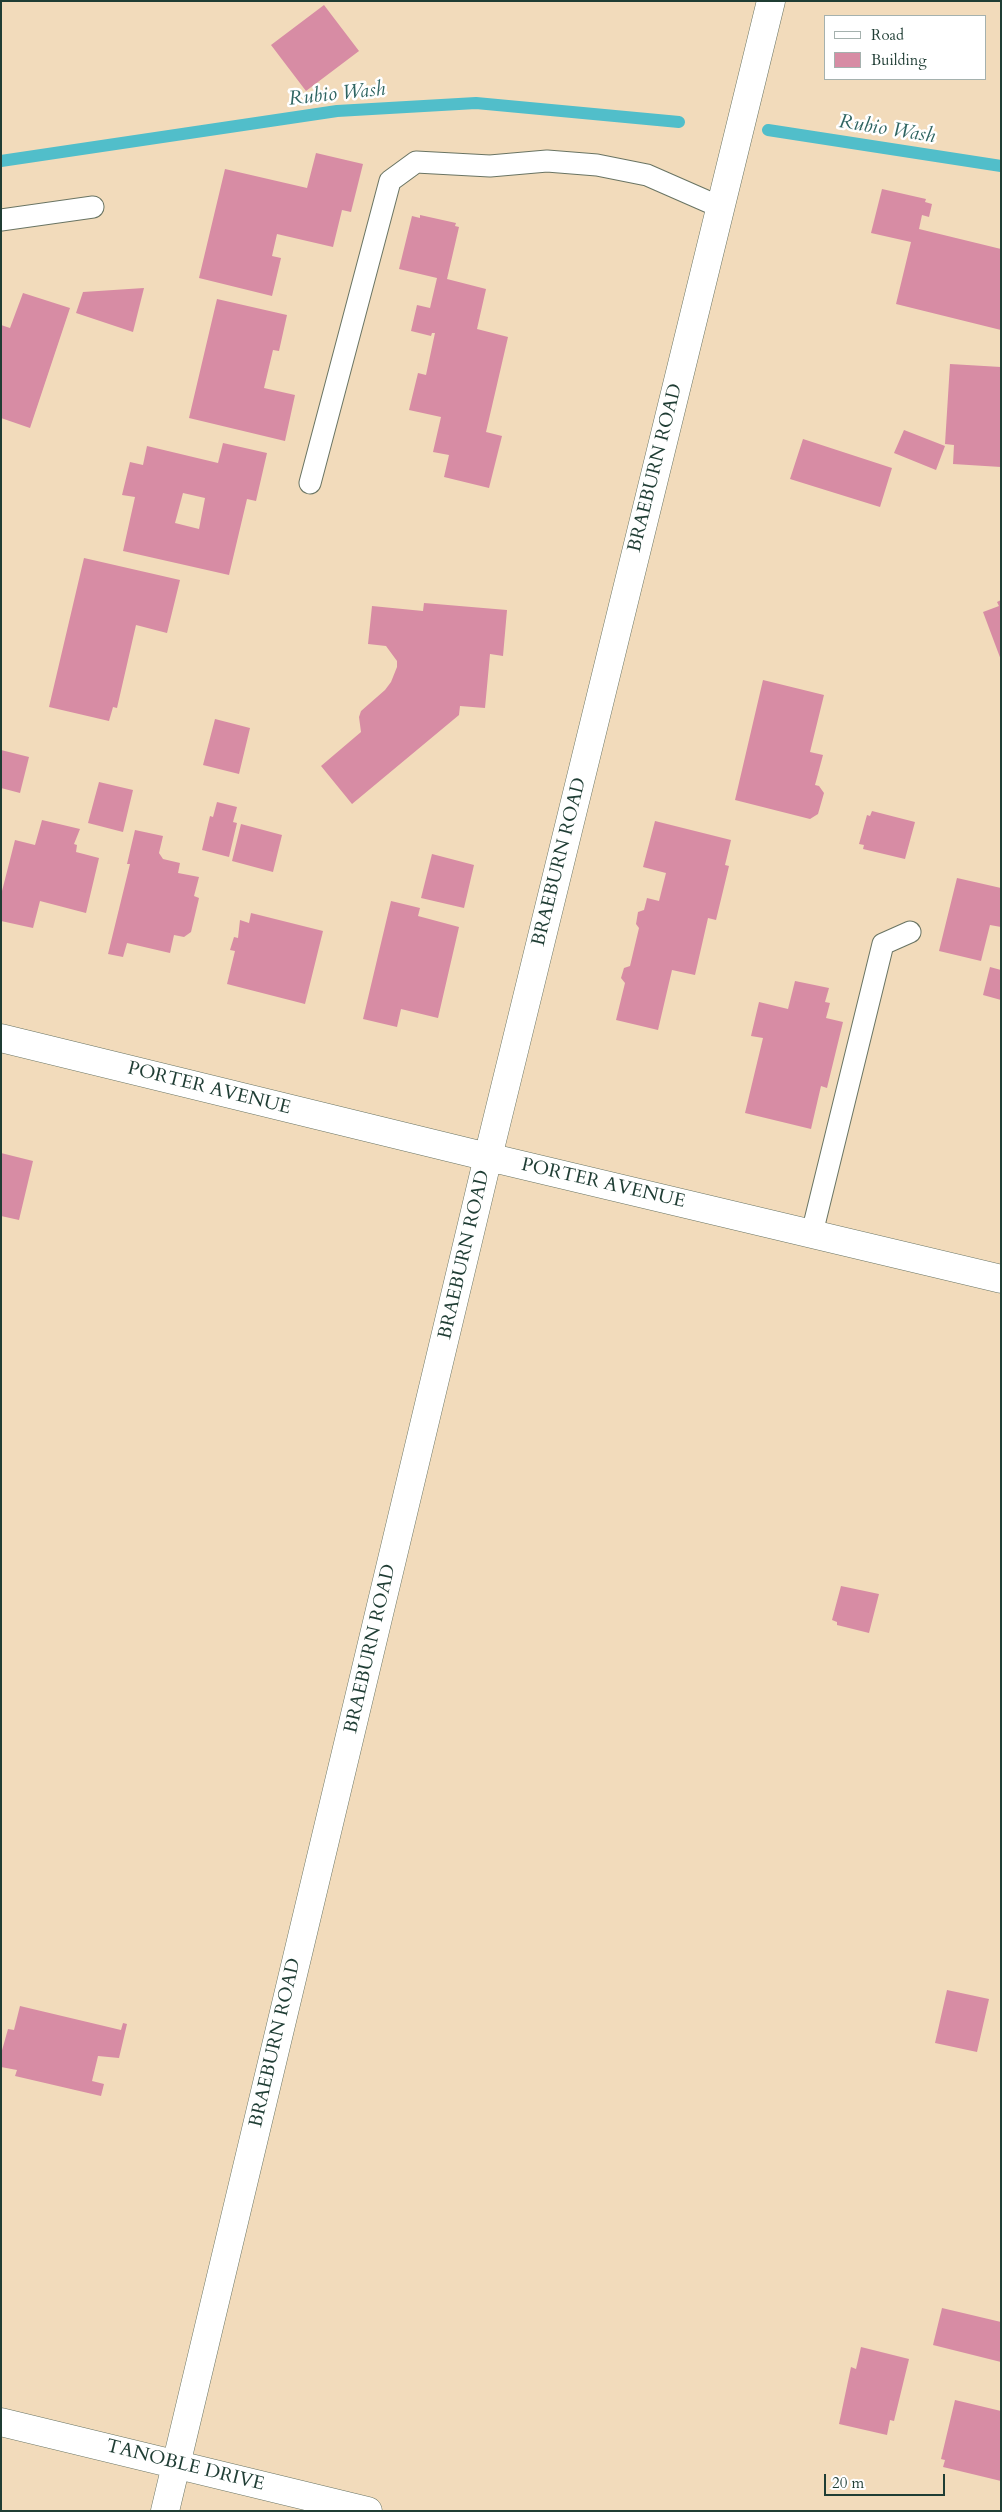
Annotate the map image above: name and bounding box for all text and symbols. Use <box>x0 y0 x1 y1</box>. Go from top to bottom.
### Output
legend <box>824 15 987 80</box>
text: Road <box>871 25 904 45</box>
text: Building <box>871 50 927 70</box>
water label: Rubio Wash <box>287 78 387 112</box>
water label: Rubio Wash <box>837 111 937 149</box>
street label: BRAEBURN ROAD <box>624 381 688 555</box>
street label: BRAEBURN ROAD <box>528 775 592 949</box>
street label: PORTER AVENUE <box>125 1058 293 1120</box>
street label: PORTER AVENUE <box>519 1154 687 1214</box>
street label: BRAEBURN ROAD <box>434 1168 496 1342</box>
street label: BRAEBURN ROAD <box>340 1562 402 1736</box>
street label: BRAEBURN ROAD <box>245 1956 307 2130</box>
street label: TANOBLE DRIVE <box>104 2435 266 2497</box>
scale bar <box>827 2464 948 2496</box>
text: 20 m <box>832 2473 864 2493</box>

